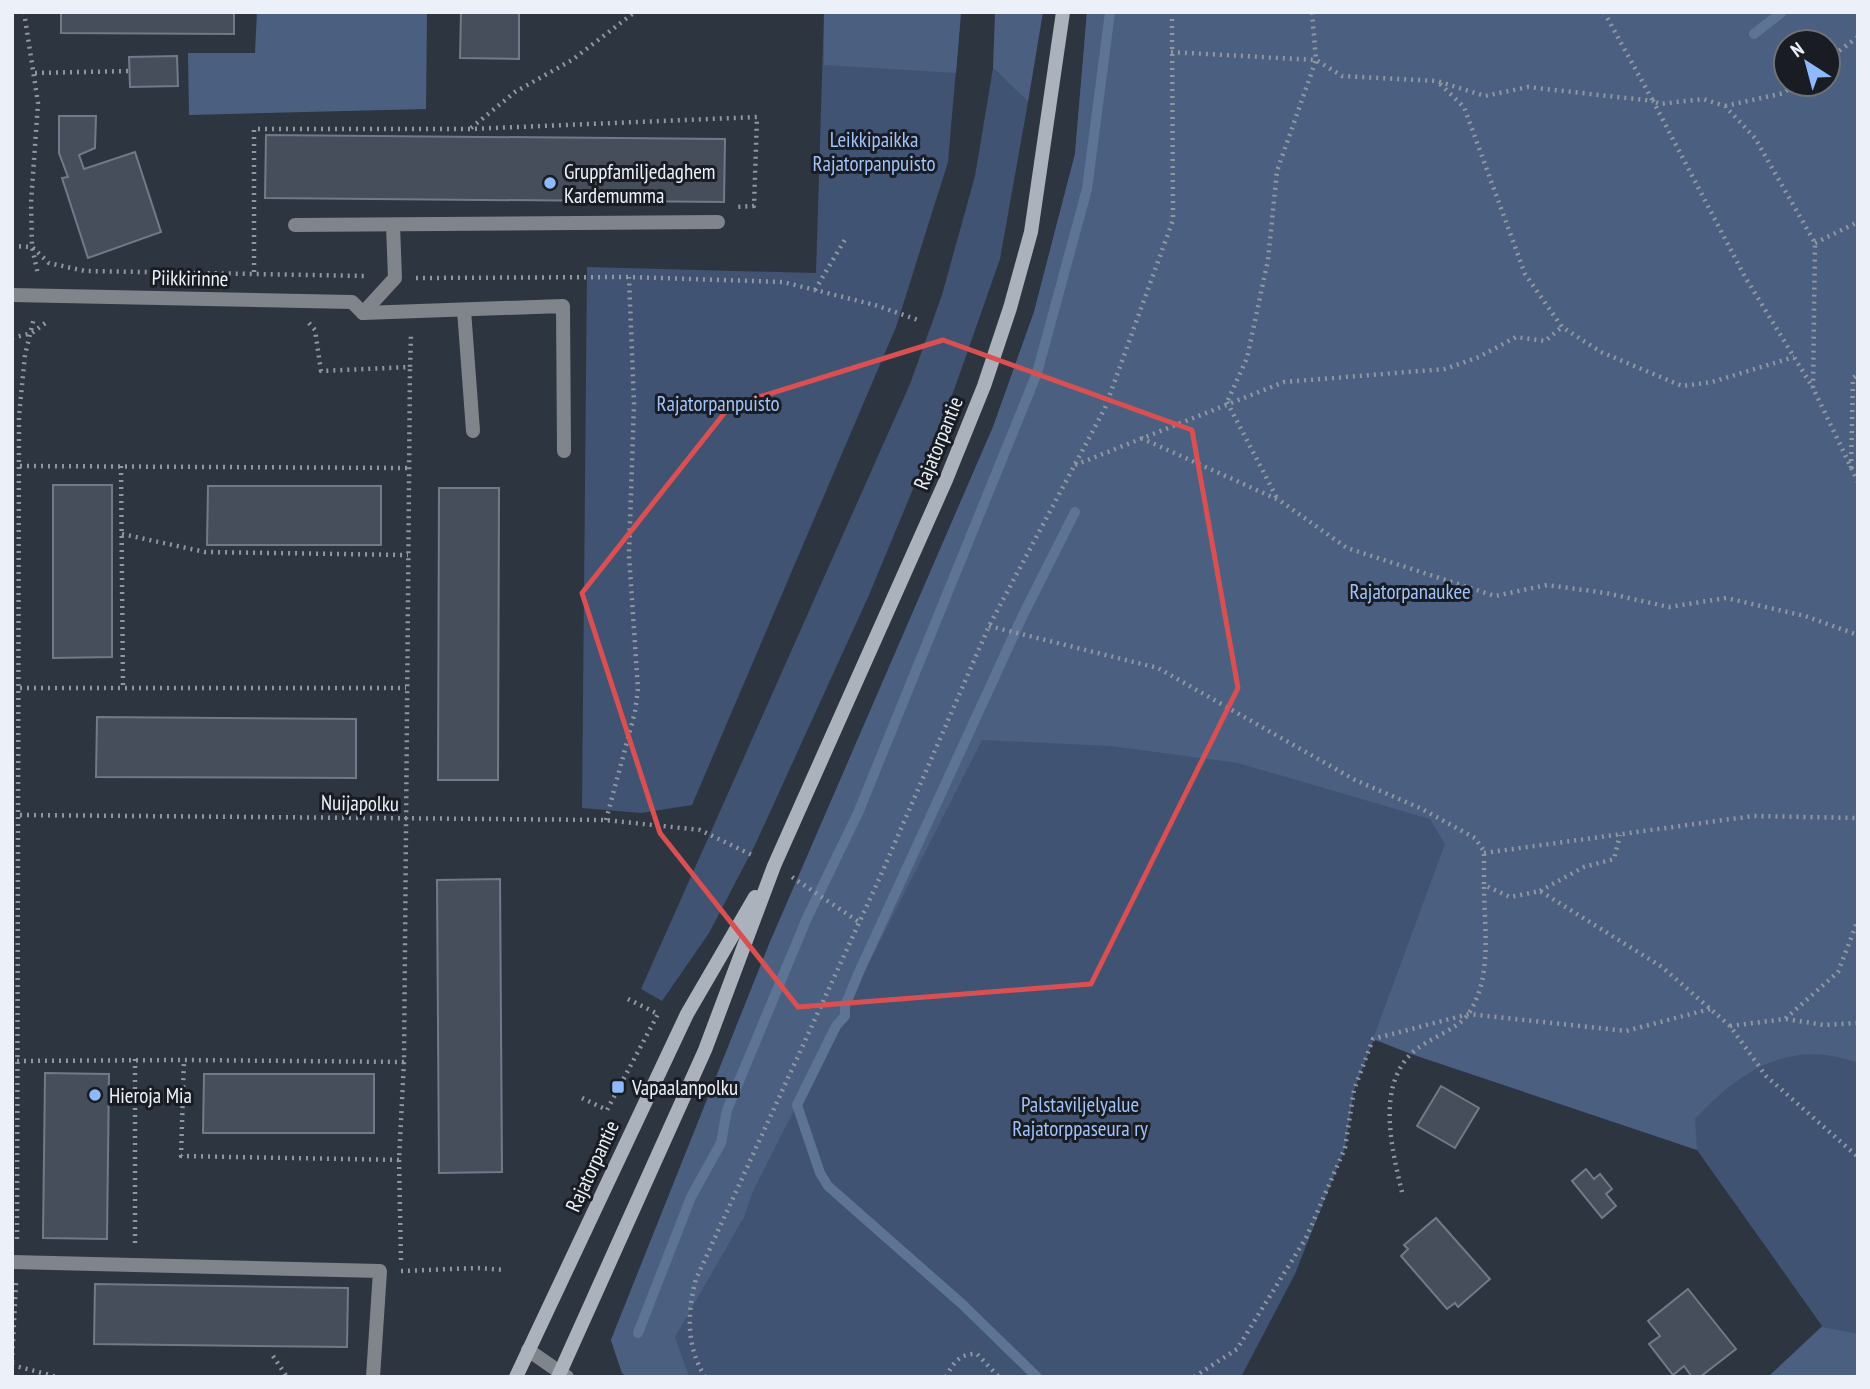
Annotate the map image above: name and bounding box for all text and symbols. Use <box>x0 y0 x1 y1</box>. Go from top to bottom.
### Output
north arrow <box>1772 28 1842 98</box>
text: N <box>1786 37 1808 62</box>
park label: Leikkipaikka Rajatorpanpuisto <box>812 126 936 177</box>
place label: Gruppfamiljedaghem Kardemumma <box>564 158 716 209</box>
marker: Gruppfamiljedaghem Kardemumma <box>542 175 558 191</box>
street label: Piikkirinne <box>151 264 229 292</box>
park label: Rajatorpanpuisto <box>656 390 780 417</box>
street label: Rajatorpantie <box>907 393 969 493</box>
park label: Rajatorpanaukee <box>1349 578 1471 605</box>
street label: Nuijapolku <box>321 789 399 817</box>
place label: Vapaalanpolku <box>631 1074 738 1101</box>
marker: Vapaalanpolku <box>610 1079 626 1095</box>
place label: Hieroja Mia <box>109 1082 192 1109</box>
marker: Hieroja Mia <box>87 1087 103 1103</box>
park label: Palstaviljelyalue Rajatorppaseura ry <box>1012 1091 1148 1142</box>
street label: Rajatorpantie <box>559 1116 625 1216</box>

